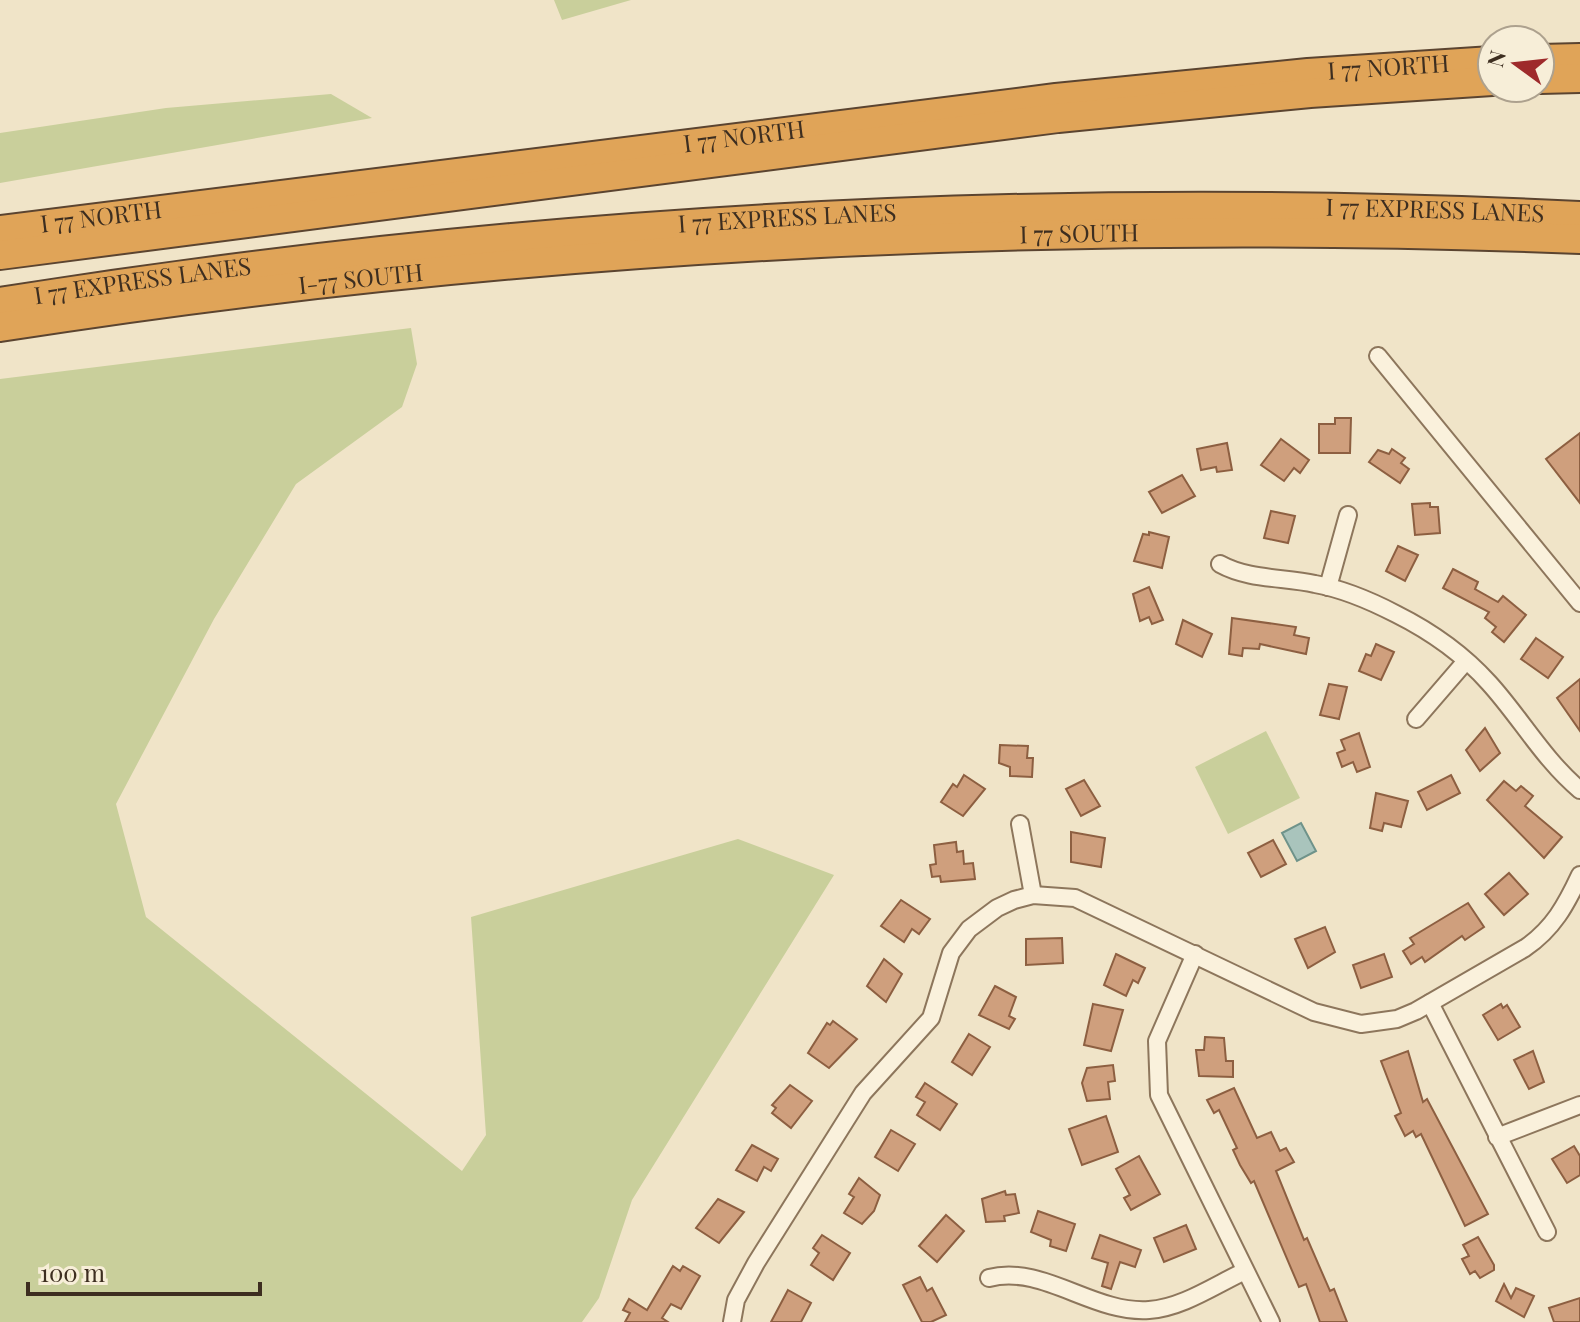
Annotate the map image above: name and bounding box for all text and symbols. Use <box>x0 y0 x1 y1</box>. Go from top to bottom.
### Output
north arrow <box>1476 24 1556 104</box>
street label: I 77 NORTH <box>1326 46 1450 86</box>
text: N <box>1479 47 1512 70</box>
street label: I 77 NORTH <box>681 112 807 158</box>
street label: I 77 EXPRESS LANES <box>1325 190 1545 228</box>
street label: I 77 NORTH <box>38 192 164 239</box>
street label: I 77 EXPRESS LANES <box>677 195 897 239</box>
street label: I 77 SOUTH <box>1019 215 1139 249</box>
street label: I 77 EXPRESS LANES <box>32 248 253 310</box>
street label: I-77 SOUTH <box>297 255 424 300</box>
scale bar <box>28 1246 260 1296</box>
text: 100 m <box>40 1256 105 1288</box>

